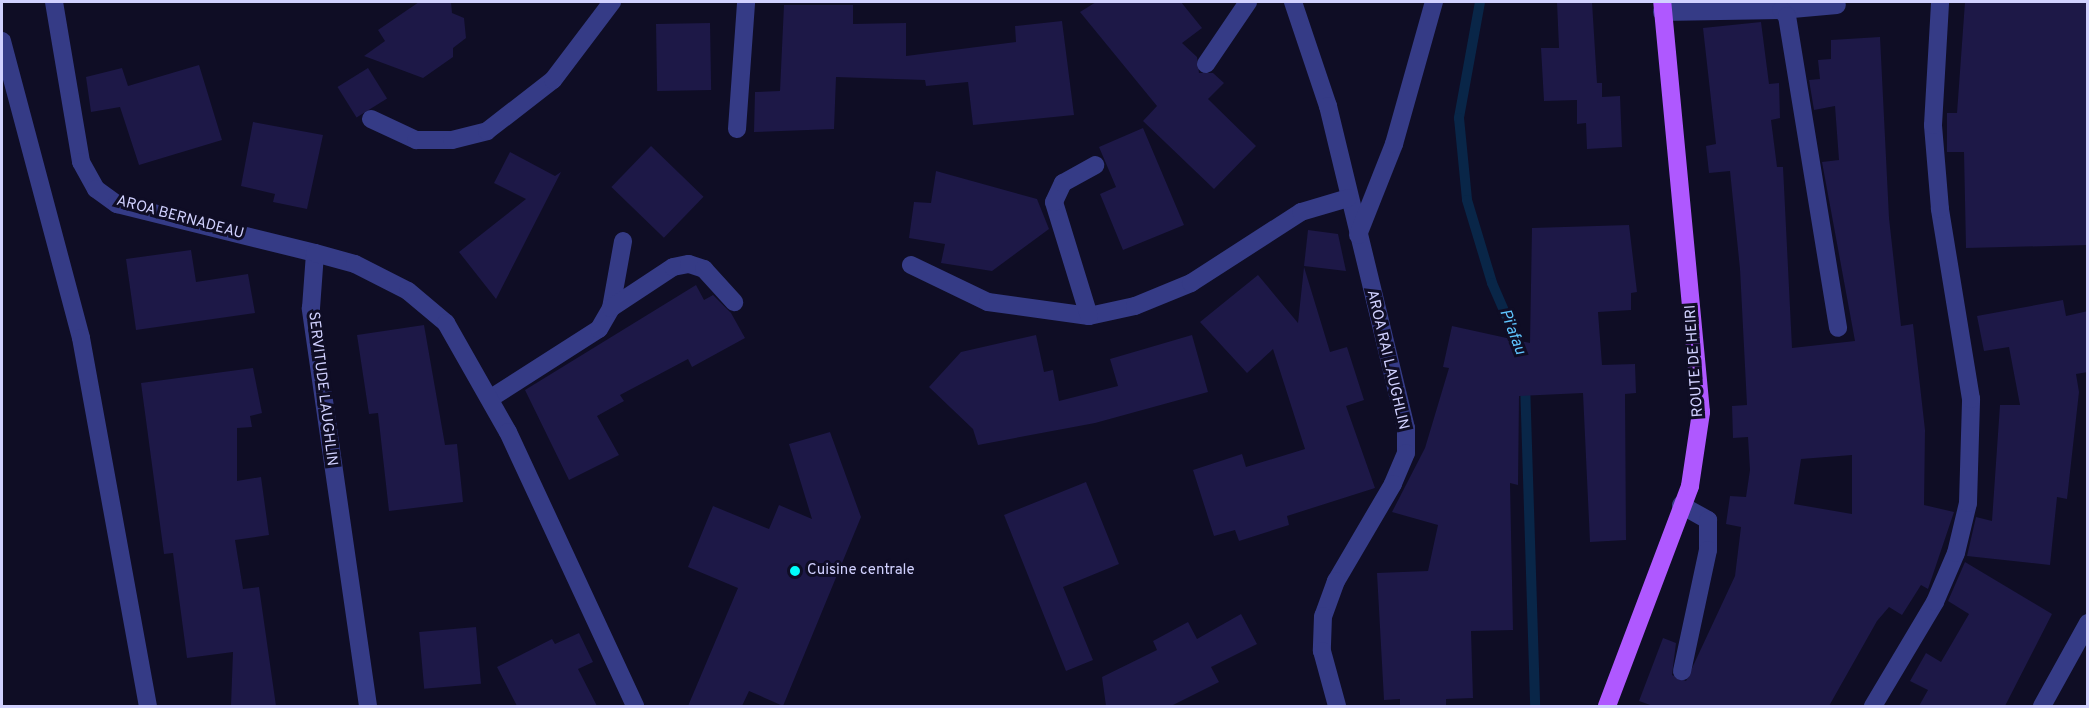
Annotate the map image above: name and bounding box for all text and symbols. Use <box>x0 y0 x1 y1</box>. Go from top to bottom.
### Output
street label: AROA BERNADEAU <box>114 192 246 244</box>
street label: AROA RAI LAUGHLIN <box>1362 288 1412 432</box>
street label: ROUTE DE HEIRI <box>1682 304 1708 418</box>
water label: Pi'afau <box>1495 307 1529 357</box>
street label: SERVITUDE LAUGHLIN <box>304 311 340 467</box>
place label: Cuisine centrale <box>807 562 915 580</box>
marker: Cuisine centrale <box>788 564 802 578</box>

